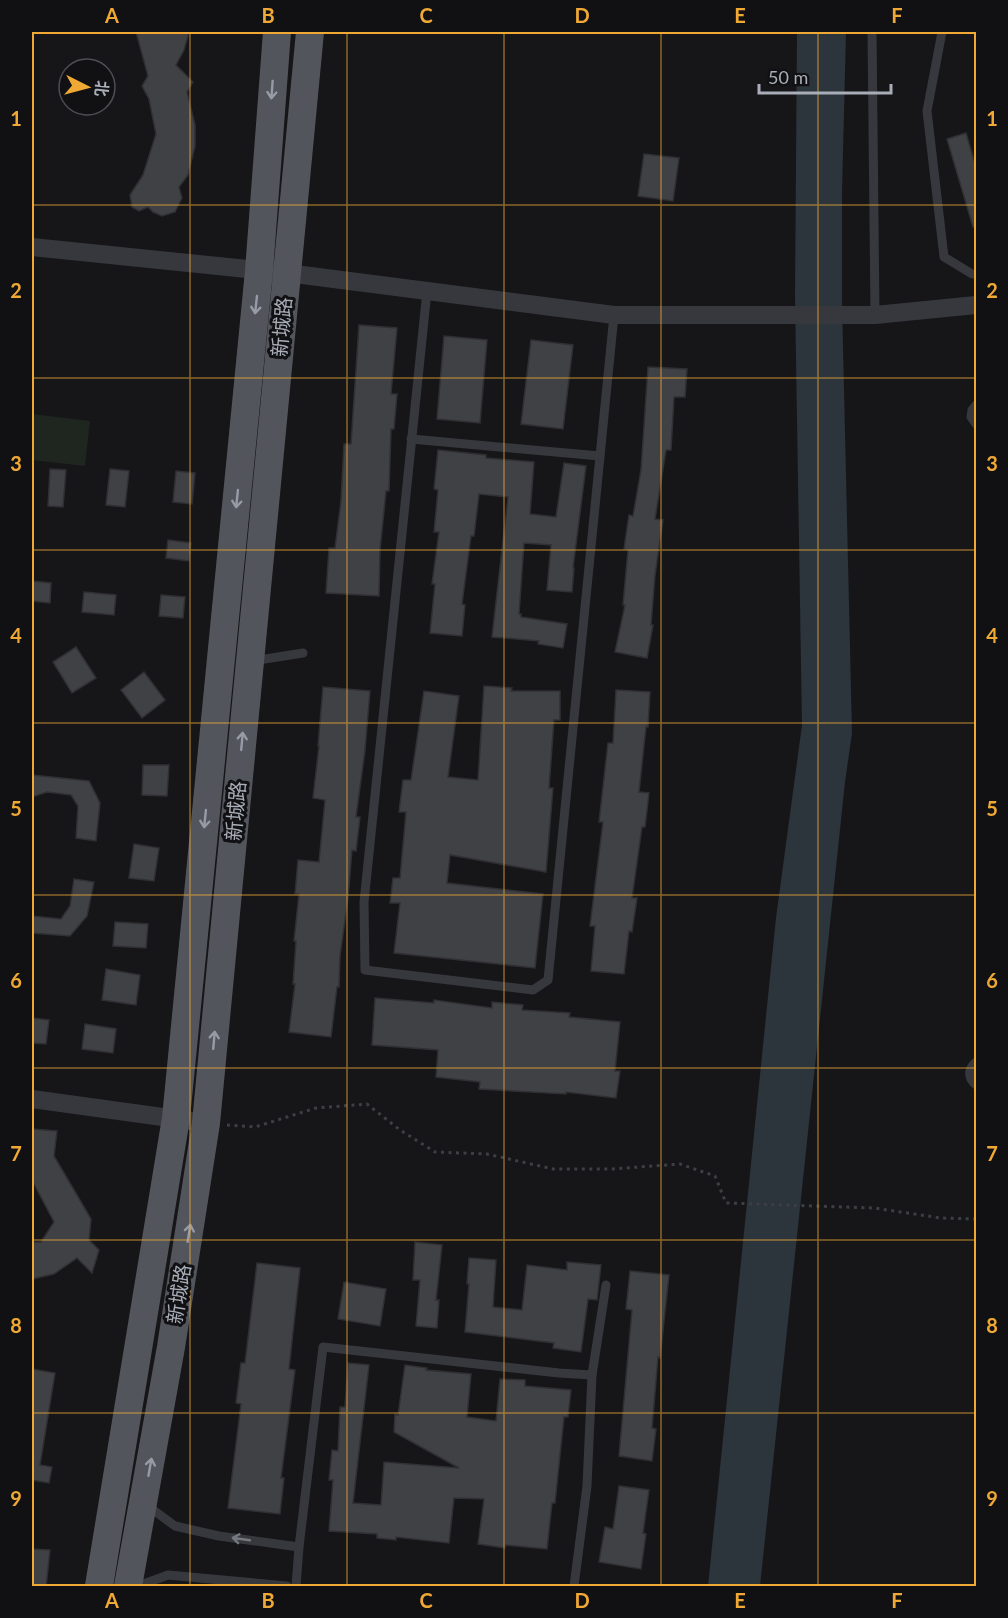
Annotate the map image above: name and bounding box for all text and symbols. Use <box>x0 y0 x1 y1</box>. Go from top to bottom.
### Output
text: A <box>104 3 119 27</box>
text: B <box>261 3 275 27</box>
text: C <box>419 3 433 27</box>
text: D <box>574 3 590 27</box>
text: E <box>734 3 746 27</box>
text: F <box>891 3 903 27</box>
north arrow <box>57 57 117 117</box>
scale bar <box>759 57 891 95</box>
text: 50 m <box>768 66 808 88</box>
one-way arrow <box>267 79 278 99</box>
text: 北 <box>92 80 113 98</box>
text: 1 <box>10 106 22 130</box>
text: 1 <box>986 106 998 130</box>
text: 2 <box>10 278 22 302</box>
text: 2 <box>986 278 998 302</box>
one-way arrow <box>250 295 261 315</box>
street label: 新城路 <box>266 296 296 358</box>
text: 3 <box>10 451 22 475</box>
text: 3 <box>986 451 998 475</box>
one-way arrow <box>231 489 242 509</box>
text: 4 <box>10 623 22 647</box>
text: 4 <box>986 623 998 647</box>
one-way arrow <box>237 732 248 752</box>
street label: 新城路 <box>220 780 250 842</box>
text: 5 <box>10 796 22 820</box>
text: 5 <box>986 796 998 820</box>
one-way arrow <box>199 808 210 828</box>
text: 6 <box>10 968 22 992</box>
text: 6 <box>986 968 998 992</box>
one-way arrow <box>209 1030 220 1050</box>
text: 7 <box>10 1141 22 1165</box>
text: 7 <box>986 1141 998 1165</box>
one-way arrow <box>183 1224 194 1243</box>
street label: 新城路 <box>161 1262 195 1325</box>
text: 8 <box>10 1313 22 1337</box>
text: 8 <box>986 1313 998 1337</box>
one-way arrow <box>145 1458 156 1477</box>
text: 9 <box>10 1486 22 1510</box>
text: 9 <box>986 1486 998 1510</box>
one-way arrow <box>231 1534 251 1545</box>
text: A <box>104 1588 119 1612</box>
text: B <box>261 1588 275 1612</box>
text: C <box>419 1588 433 1612</box>
text: D <box>574 1588 590 1612</box>
text: E <box>734 1588 746 1612</box>
text: F <box>891 1588 903 1612</box>

